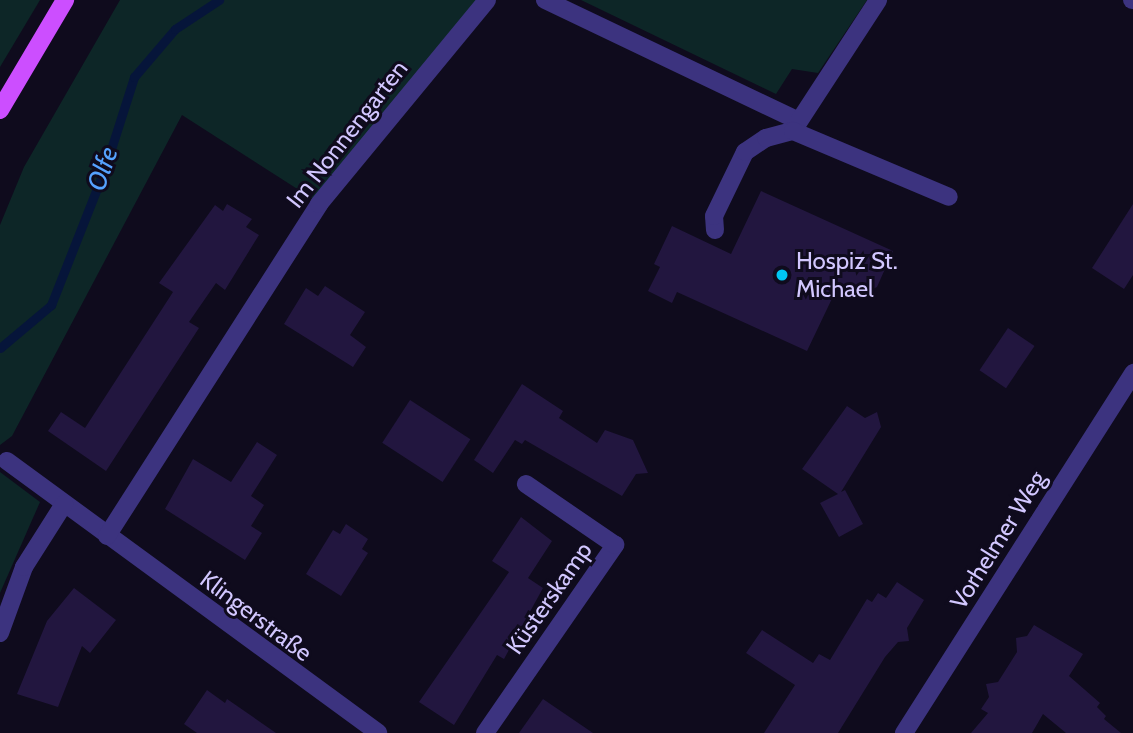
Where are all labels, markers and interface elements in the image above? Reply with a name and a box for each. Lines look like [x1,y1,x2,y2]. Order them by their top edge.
street label: Im Nonnengarten [280,54,414,214]
water label: Olfe [81,143,125,195]
place label: Hospiz St. Michael [796,247,898,303]
marker: Hospiz St. Michael [774,267,790,283]
street label: Vorhelmer Weg [944,466,1052,614]
street label: Küsterskamp [500,537,598,659]
street label: Klingerstraße [194,565,318,667]

